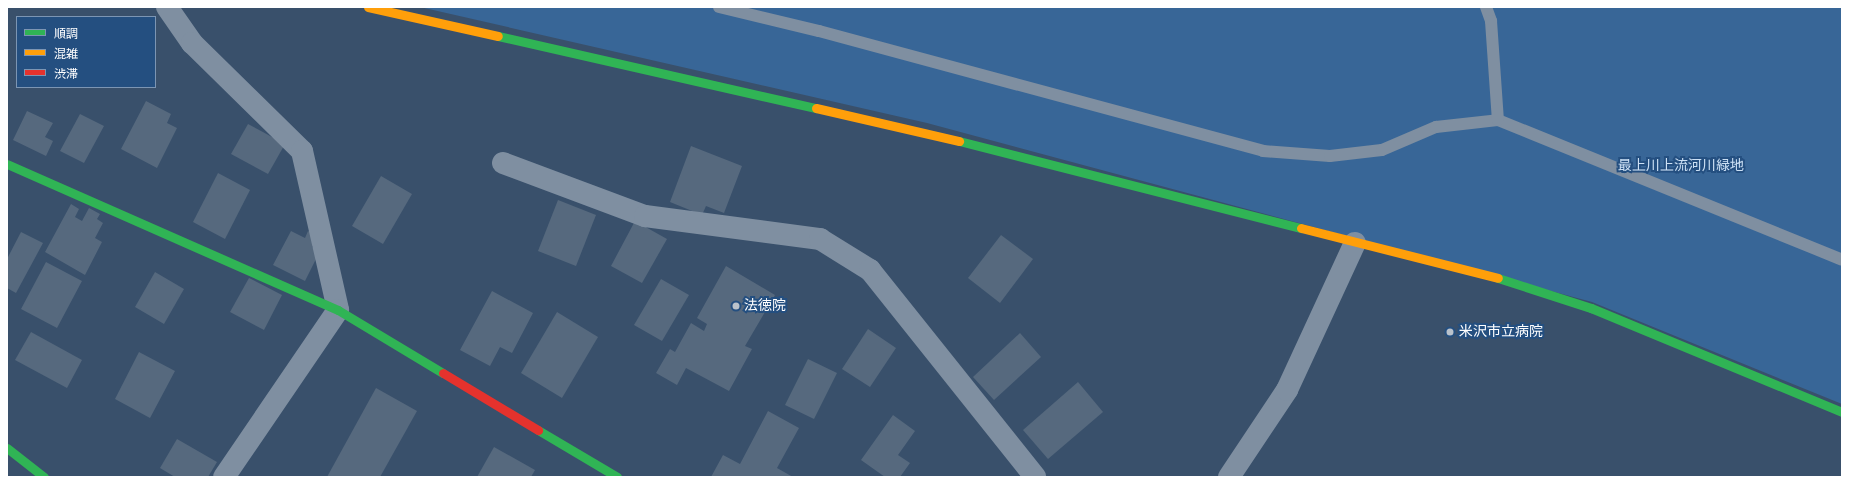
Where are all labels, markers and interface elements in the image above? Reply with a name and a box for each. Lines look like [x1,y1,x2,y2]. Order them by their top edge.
legend [16,16,156,88]
text: 順調 [54,28,78,40]
text: 混雑 [54,48,78,60]
text: 渋滞 [54,68,78,80]
park label: 最上川上流河川緑地 [1618,158,1744,174]
place label: 法徳院 [744,298,786,314]
marker: 法徳院 [731,301,741,311]
place label: 米沢市立病院 [1459,324,1543,340]
marker: 米沢市立病院 [1444,326,1456,338]

